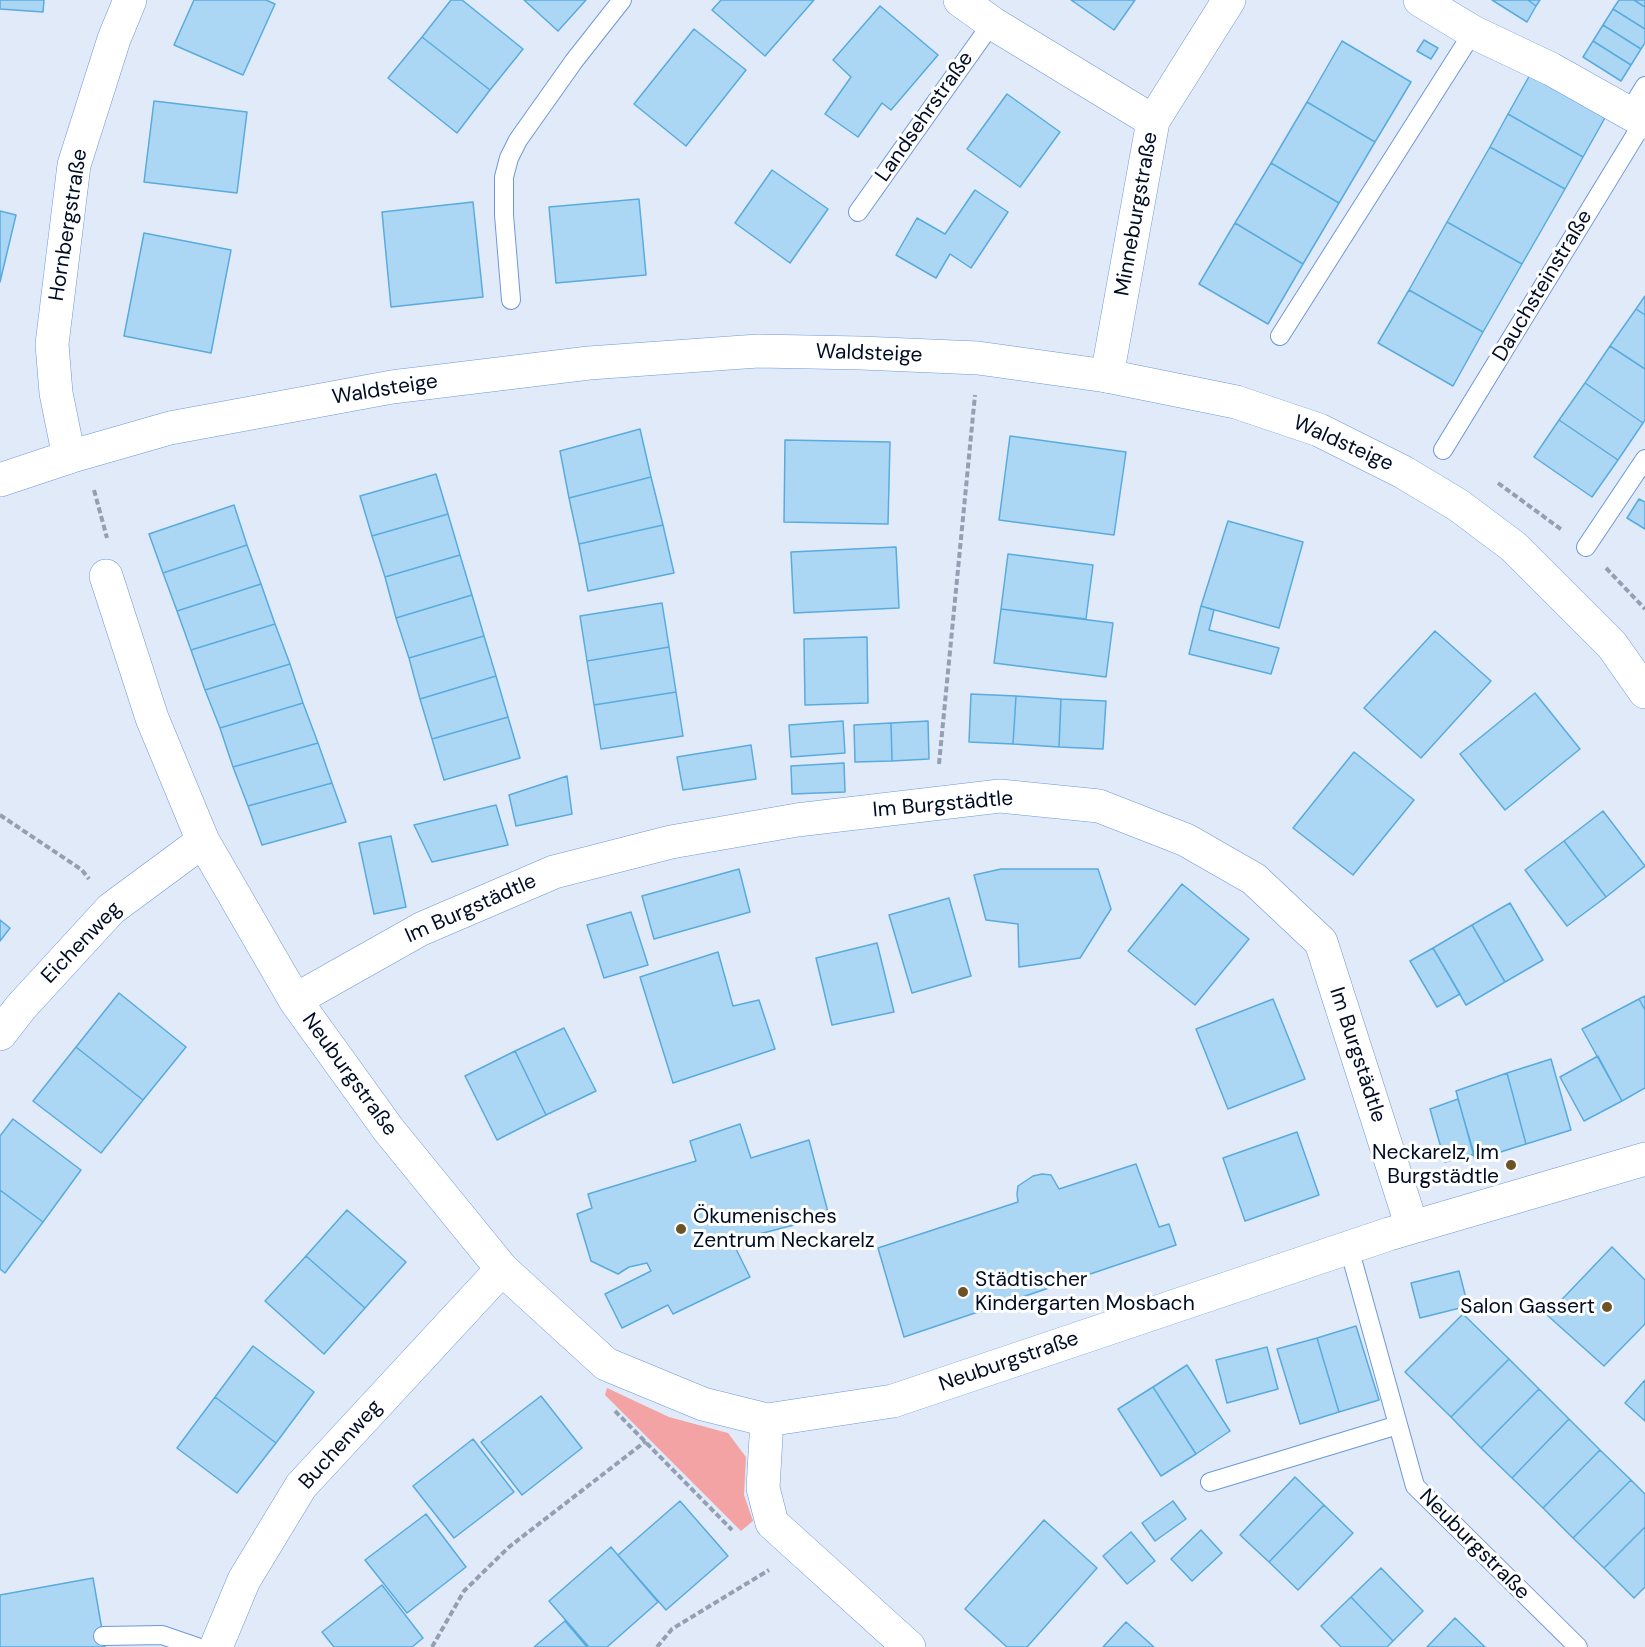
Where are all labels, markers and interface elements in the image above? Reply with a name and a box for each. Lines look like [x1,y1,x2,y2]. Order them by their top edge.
street label: Landsehrstraße [871,47,979,187]
street label: Minneburgstraße [1110,130,1164,298]
street label: Hornbergstraße [45,147,93,303]
street label: Dauchsteinstraße [1488,206,1598,366]
street label: Waldsteige [815,340,923,368]
street label: Waldsteige [330,369,440,411]
street label: Waldsteige [1289,411,1397,477]
street label: Im Burgstädtle [872,786,1014,824]
street label: Im Burgstädtle [402,869,540,949]
street label: Eichenweg [37,897,127,989]
street label: Im Burgstädtle [1323,984,1391,1126]
street label: Neuburgstraße [296,1009,402,1141]
place label: Neckarelz, Im Burgstädtle [1372,1140,1499,1190]
marker: Neckarelz, Im Burgstädtle [1504,1158,1518,1172]
place label: Ökumenisches Zentrum Neckarelz [693,1204,875,1254]
marker: Ökumenisches Zentrum Neckarelz [674,1222,688,1236]
place label: Städtischer Kindergarten Mosbach [975,1267,1195,1317]
marker: Städtischer Kindergarten Mosbach [956,1285,970,1299]
place label: Salon Gassert [1460,1294,1595,1320]
marker: Salon Gassert [1600,1300,1614,1314]
street label: Neuburgstraße [936,1326,1082,1398]
street label: Buchenweg [294,1395,388,1495]
street label: Neuburgstraße [1414,1485,1534,1605]

